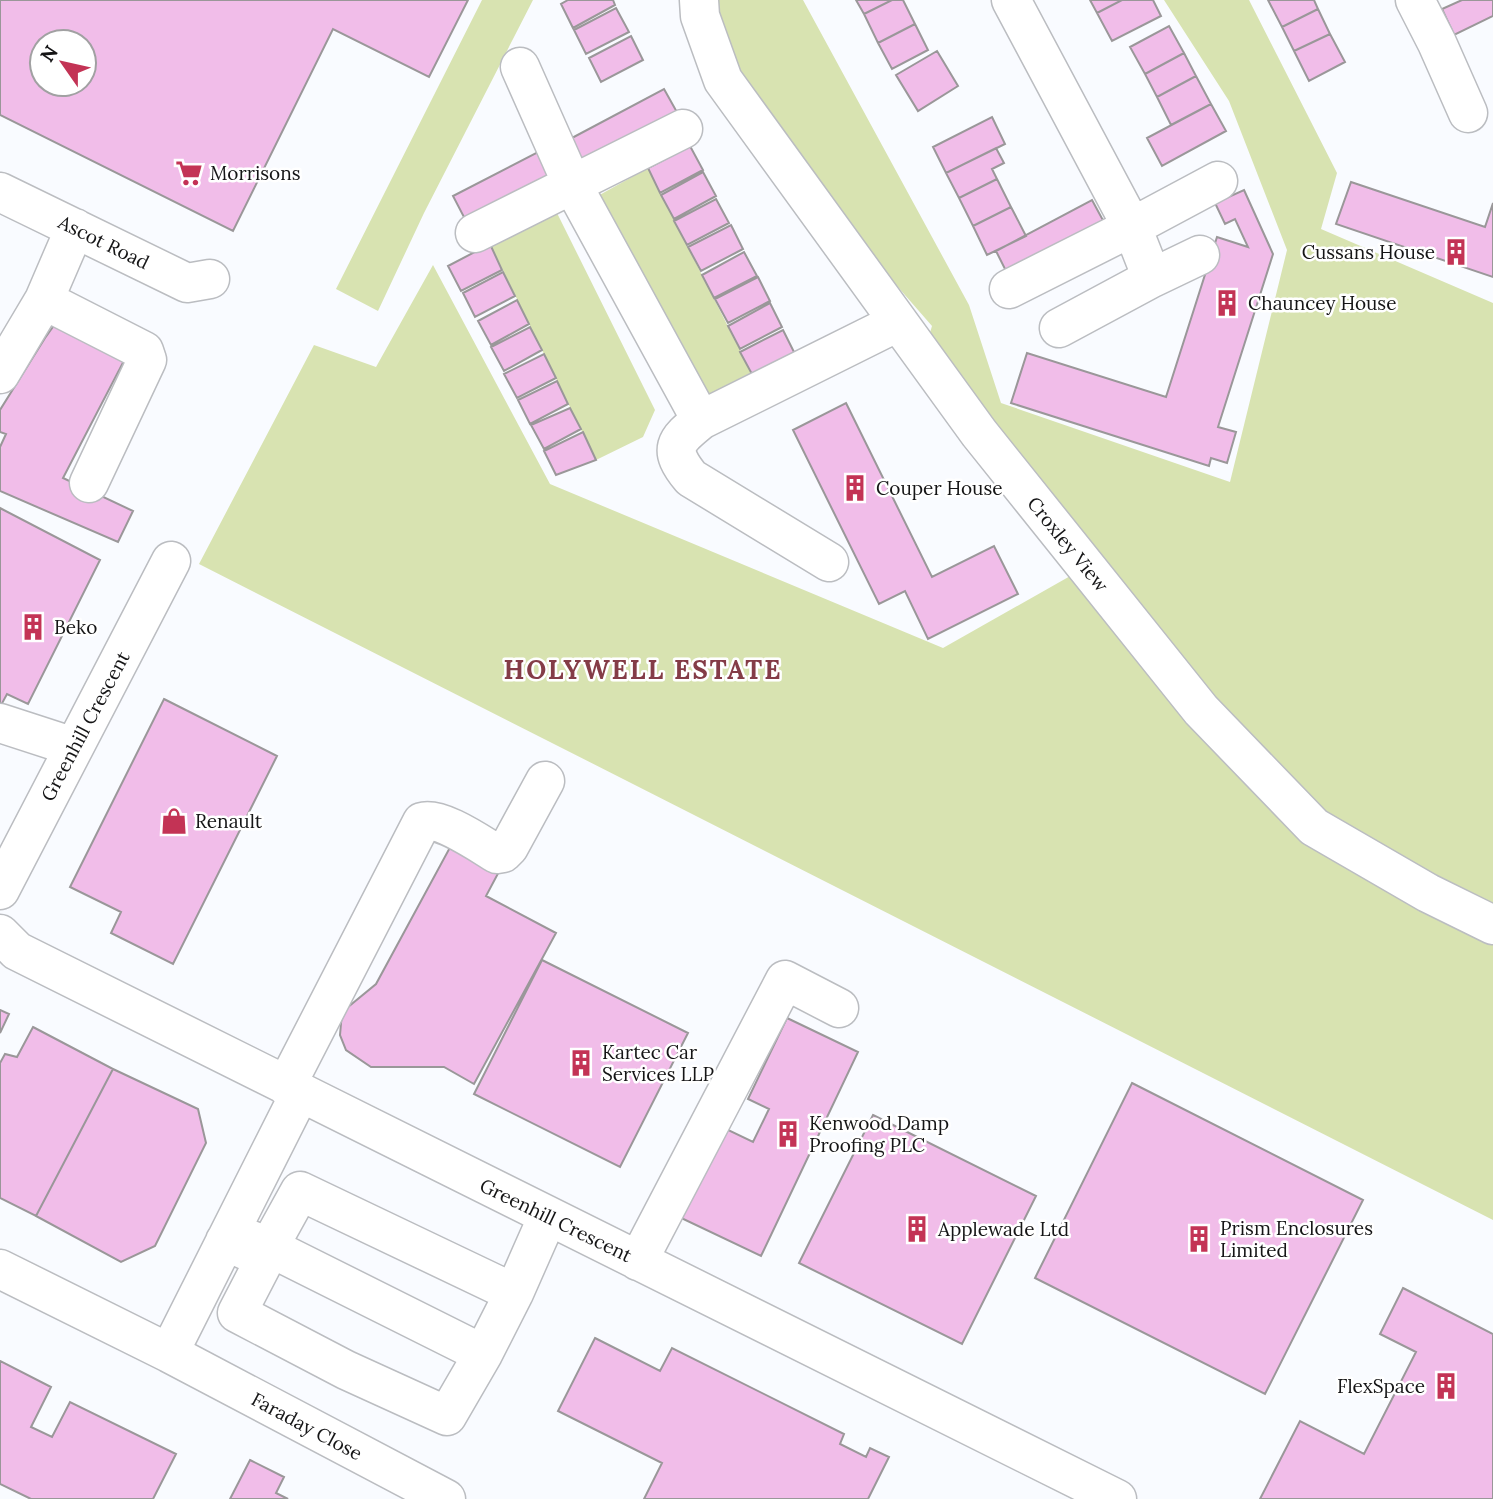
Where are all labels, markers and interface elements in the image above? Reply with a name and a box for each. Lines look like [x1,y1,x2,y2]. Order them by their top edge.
north arrow [28,28,98,98]
text: N [35,40,63,66]
supermarket icon: Morrisons [174,158,204,188]
place label: Morrisons [210,161,301,185]
street label: Ascot Road [54,209,153,274]
building icon: Cussans House [1441,237,1471,267]
place label: Cussans House [1302,240,1435,264]
building icon: Chauncey House [1212,288,1242,318]
place label: Chauncey House [1248,291,1396,315]
building icon: Couper House [840,473,870,503]
place label: Couper House [876,476,1003,500]
street label: Croxley View [1022,491,1114,597]
building icon: Beko [18,612,48,642]
place label: Beko [54,615,97,639]
street label: Greenhill Crescent [35,646,135,805]
district label: HOLYWELL ESTATE [503,653,783,686]
shop icon: Renault [159,806,189,836]
place label: Renault [195,809,263,833]
place label: Kartec Car Services LLP [602,1040,714,1086]
building icon: Kartec Car Services LLP [566,1048,596,1078]
place label: Kenwood Damp Proofing PLC [809,1111,949,1157]
building icon: Kenwood Damp Proofing PLC [773,1119,803,1149]
street label: Greenhill Crescent [476,1173,637,1267]
building icon: Applewade Ltd [902,1214,932,1244]
place label: Prism Enclosures Limited [1220,1216,1373,1262]
place label: Applewade Ltd [937,1217,1069,1241]
building icon: Prism Enclosures Limited [1184,1224,1214,1254]
building icon: FlexSpace [1431,1371,1461,1401]
place label: FlexSpace [1337,1374,1425,1398]
street label: Faraday Close [247,1387,367,1465]

